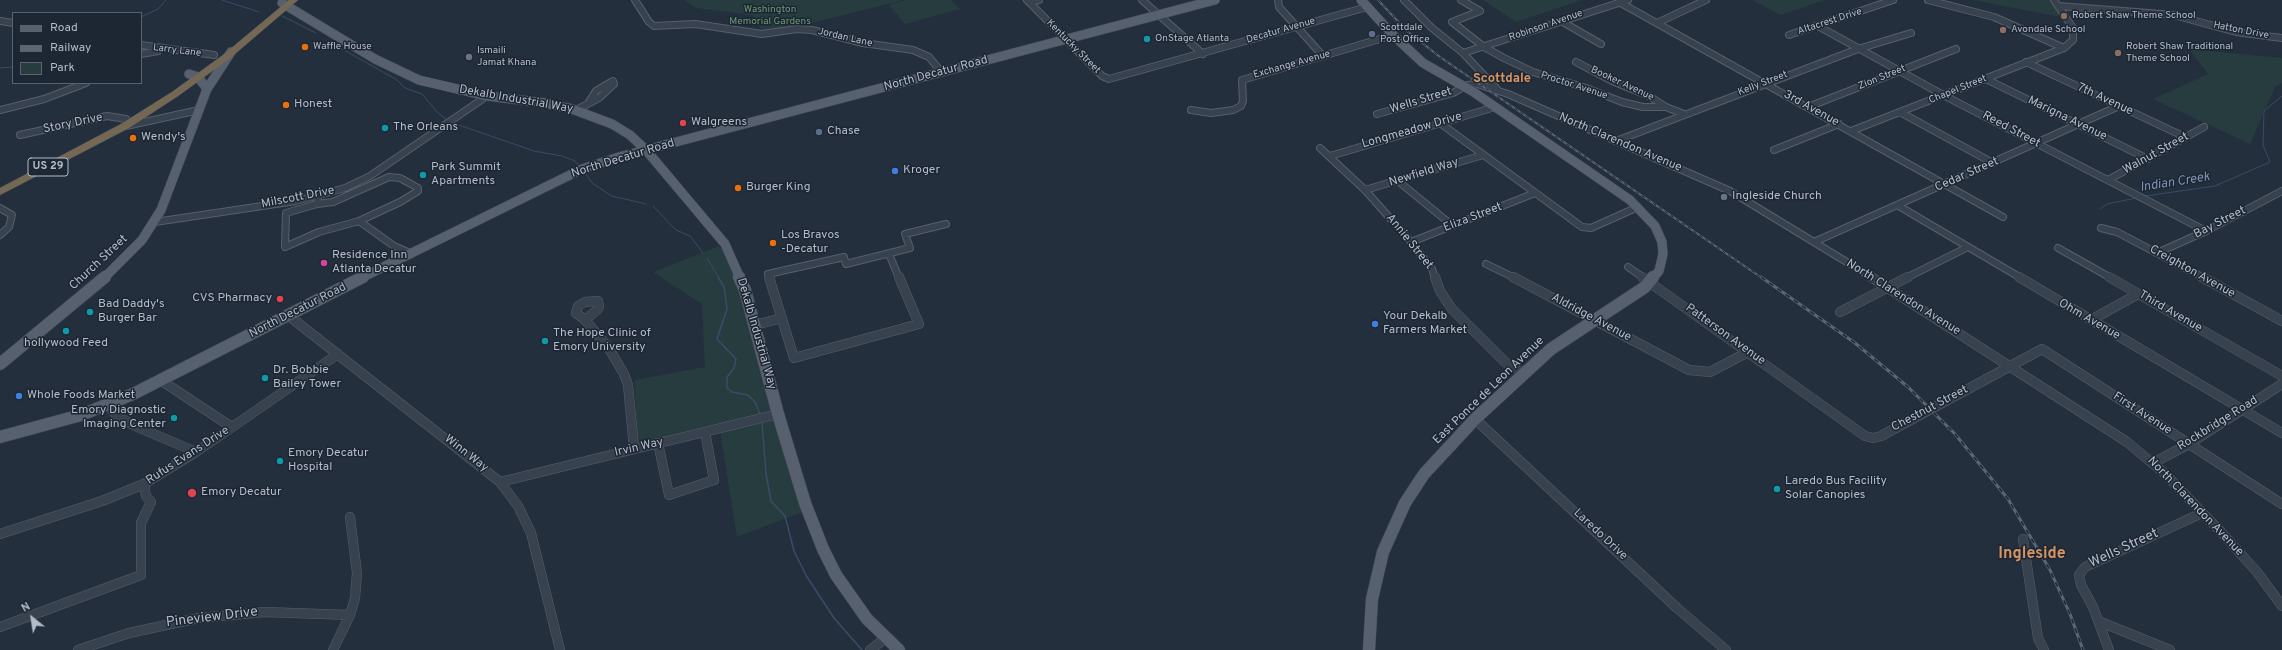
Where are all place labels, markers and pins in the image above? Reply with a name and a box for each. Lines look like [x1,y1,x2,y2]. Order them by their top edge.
place label: Robert Shaw Theme School [2072,10,2196,22]
marker: Robert Shaw Theme School [2059,11,2069,21]
place label: Scottdale Post Office [1380,22,1430,46]
place label: Avondale School [2011,24,2085,36]
marker: Avondale School [1998,25,2008,35]
marker: Scottdale Post Office [1367,29,1377,39]
place label: OnStage Atlanta [1155,33,1229,45]
marker: OnStage Atlanta [1142,34,1152,44]
place label: Waffle House [313,41,372,53]
place label: Robert Shaw Traditional Theme School [2126,41,2233,64]
marker: Waffle House [300,42,310,52]
place label: Ismaili Jamat Khana [477,45,536,68]
marker: Robert Shaw Traditional Theme School [2113,48,2123,58]
marker: Ismaili Jamat Khana [464,52,474,62]
place label: Honest [294,98,332,112]
marker: Honest [281,100,291,110]
place label: Walgreens [691,116,747,130]
marker: Walgreens [678,118,688,128]
place label: The Orleans [393,121,458,135]
marker: The Orleans [380,123,390,133]
place label: Chase [827,125,860,139]
marker: Chase [814,127,824,137]
place label: Wendy's [141,131,186,145]
marker: Wendy's [128,133,138,143]
place label: Park Summit Apartments [431,161,501,189]
place label: Kroger [903,164,940,178]
marker: Kroger [890,166,900,176]
marker: Park Summit Apartments [418,170,428,180]
place label: Burger King [746,181,810,195]
marker: Burger King [733,183,743,193]
place label: Ingleside Church [1732,190,1822,204]
marker: Ingleside Church [1719,192,1729,202]
place label: Los Bravos -Decatur [781,229,840,257]
marker: Los Bravos -Decatur [768,238,778,248]
place label: Residence Inn Atlanta Decatur [332,249,417,277]
marker: Residence Inn Atlanta Decatur [319,258,329,268]
place label: CVS Pharmacy [192,292,272,306]
marker: CVS Pharmacy [275,294,285,304]
place label: Bad Daddy's Burger Bar [98,298,165,326]
marker: Bad Daddy's Burger Bar [85,307,95,317]
place label: Your Dekalb Farmers Market [1383,310,1467,338]
marker: Your Dekalb Farmers Market [1370,319,1380,329]
marker: hollywood Feed [61,326,71,336]
place label: The Hope Clinic of Emory University [553,327,651,355]
marker: The Hope Clinic of Emory University [540,336,550,346]
place label: hollywood Feed [24,337,108,351]
place label: Dr. Bobbie Bailey Tower [273,364,341,392]
marker: Dr. Bobbie Bailey Tower [260,373,270,383]
place label: Whole Foods Market [27,389,135,403]
marker: Whole Foods Market [14,391,24,401]
place label: Emory Diagnostic Imaging Center [71,404,166,432]
marker: Emory Diagnostic Imaging Center [169,413,179,423]
place label: Emory Decatur Hospital [288,447,369,475]
marker: Emory Decatur Hospital [275,456,285,466]
place label: Laredo Bus Facility Solar Canopies [1785,475,1887,503]
marker: Laredo Bus Facility Solar Canopies [1772,484,1782,494]
place label: Emory Decatur [201,486,282,500]
marker: Emory Decatur [186,487,198,499]

